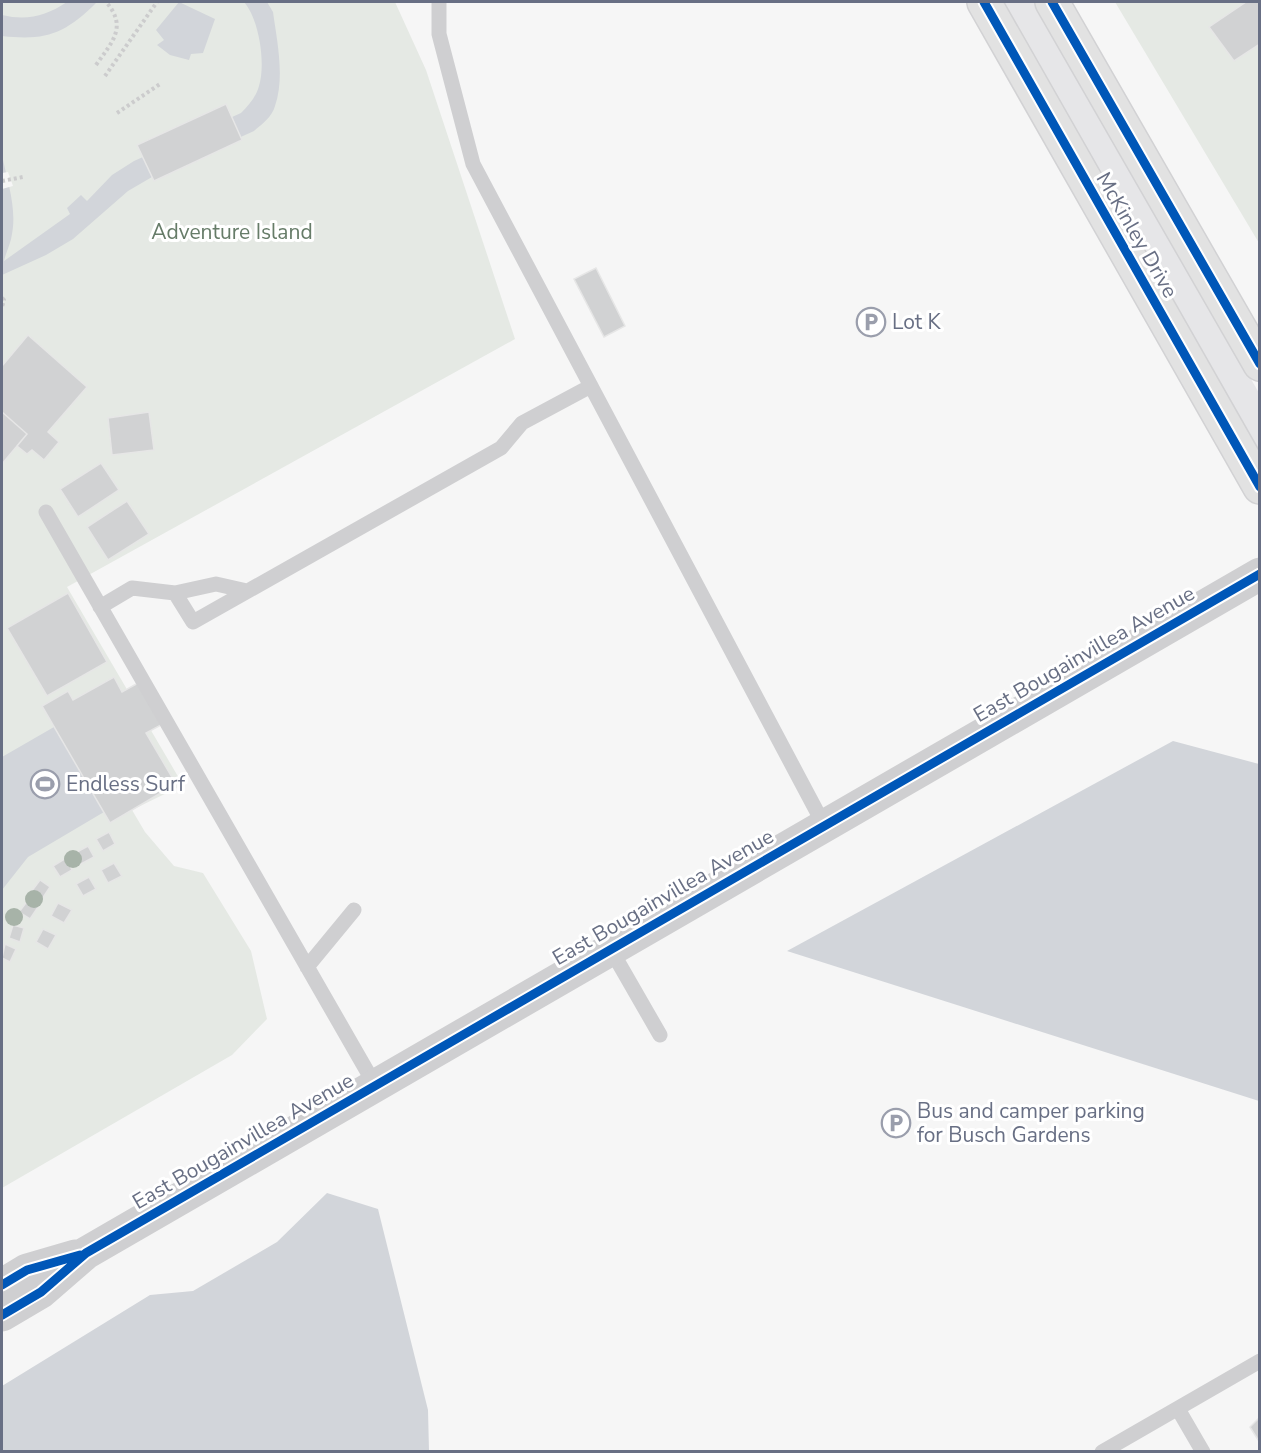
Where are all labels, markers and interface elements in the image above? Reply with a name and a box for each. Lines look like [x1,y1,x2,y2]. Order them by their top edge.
street label: McKinley Drive [1090,167,1184,303]
park label: Adventure Island [151,218,313,246]
parking icon: Lot K [855,306,887,338]
place label: Lot K [892,308,942,336]
street label: East Bougainvillea Avenue [968,579,1200,729]
sports icon: Endless Surf [29,768,61,800]
place label: Endless Surf [66,770,186,798]
street label: East Bougainvillea Avenue [547,822,779,972]
street label: East Bougainvillea Avenue [127,1066,359,1216]
place label: Bus and camper parking for Busch Gardens [917,1097,1145,1149]
parking icon: Bus and camper parking for Busch Gardens [880,1107,912,1139]

